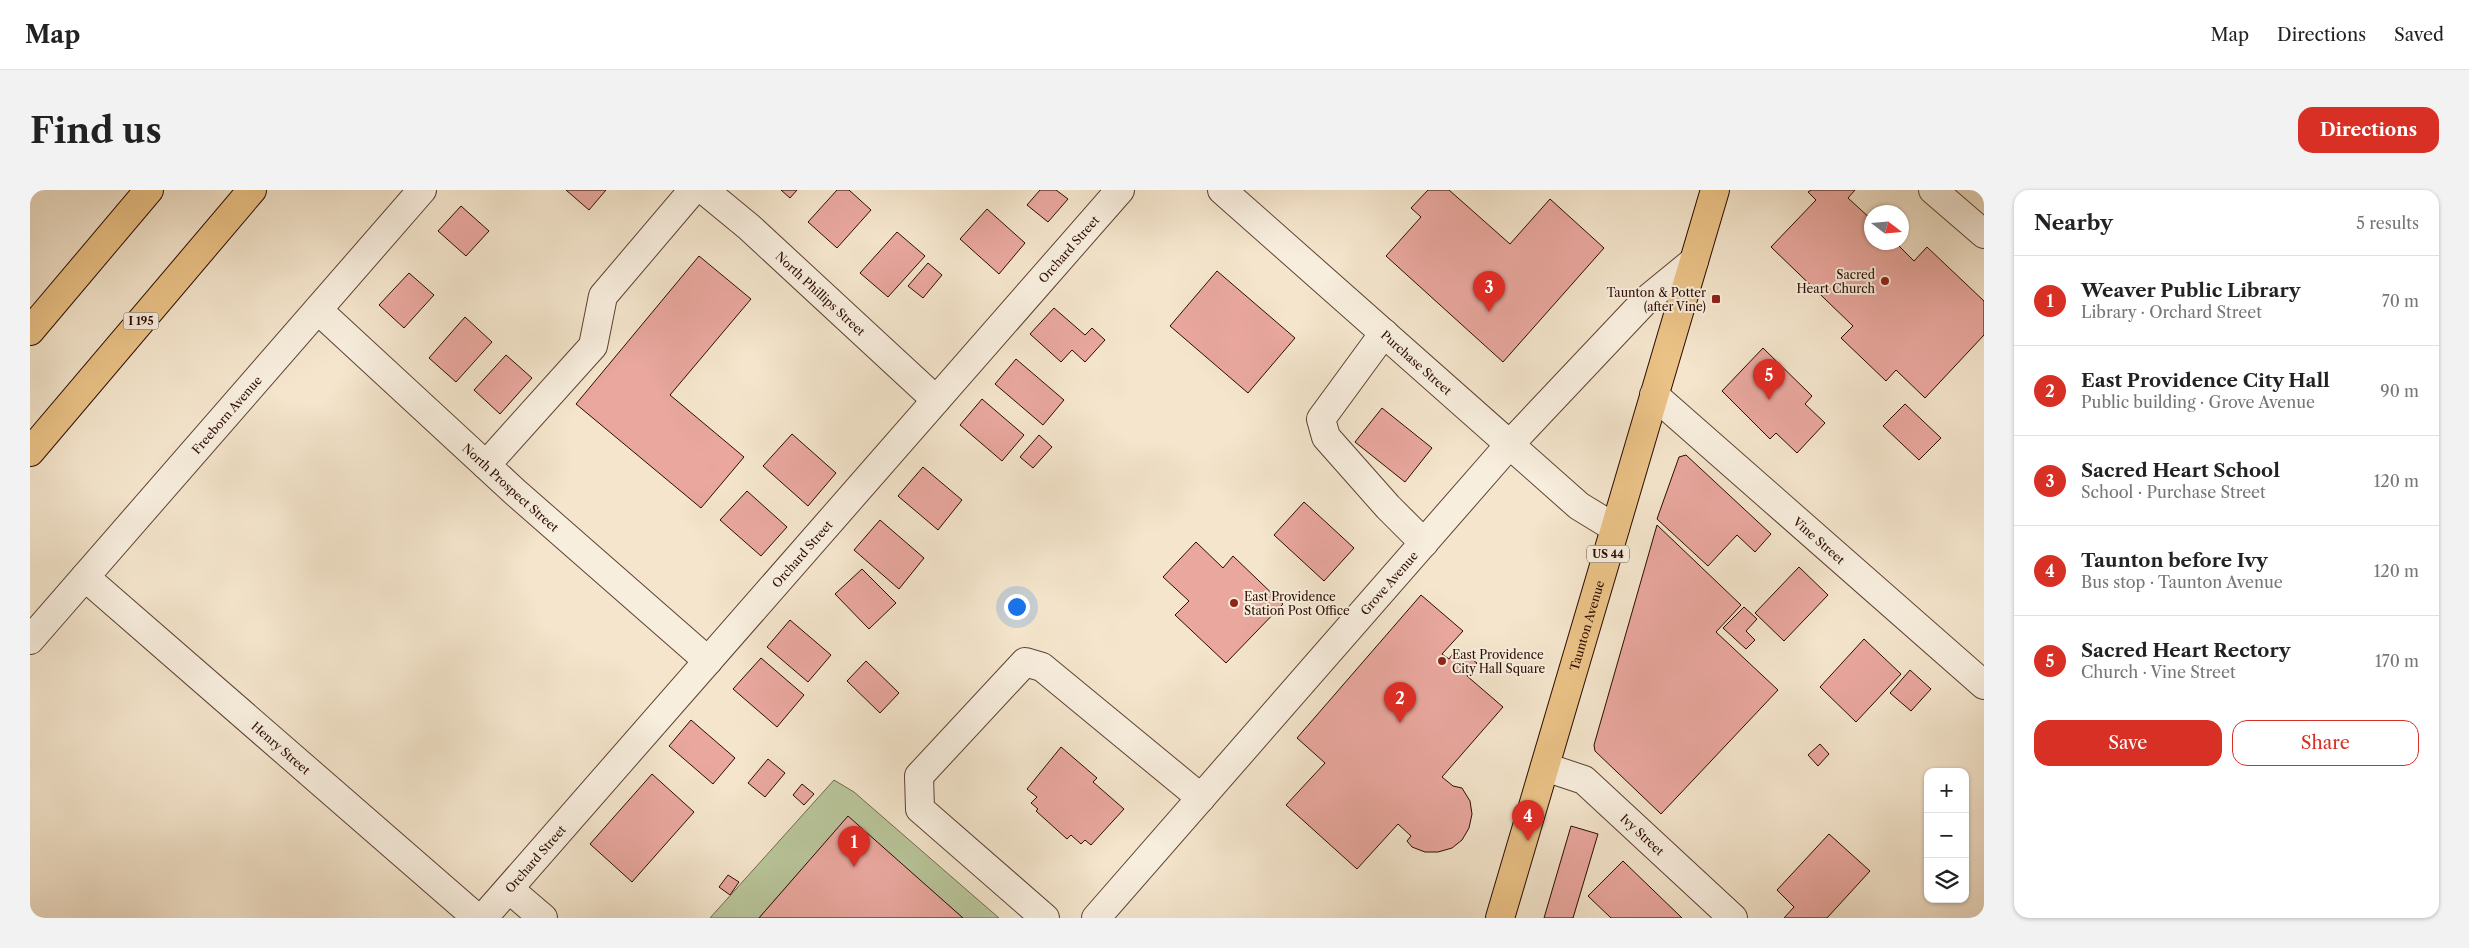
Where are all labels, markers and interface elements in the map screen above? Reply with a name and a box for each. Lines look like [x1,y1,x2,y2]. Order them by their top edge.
text: Map [25,20,80,49]
text: Map [2210,24,2249,46]
text: Directions [2277,24,2366,46]
text: Saved [2394,24,2444,46]
button: Directions [2298,107,2439,153]
text: Find us [30,109,162,152]
north arrow [1864,205,1909,250]
text: Nearby [2034,210,2113,235]
street label: Orchard Street [1035,212,1102,286]
text: 5 results [2356,213,2419,233]
street label: North Phillips Street [773,248,869,339]
place label: Sacred Heart Church [1797,267,1876,296]
pin: 3 [1473,271,1505,312]
marker: Sacred Heart Church [1879,275,1891,287]
text: Weaver Public Library [2081,279,2300,302]
place label: Taunton & Potter (after Vine) [1607,285,1706,314]
text: 1 [2046,291,2054,311]
text: 70 m [2382,291,2419,311]
marker: Taunton & Potter (after Vine) [1710,293,1722,305]
text: Library · Orchard Street [2081,302,2262,322]
road number: I 195 [124,312,158,330]
street label: Purchase Street [1378,327,1456,398]
pin: 5 [1753,359,1785,400]
text: East Providence City Hall [2081,369,2330,392]
street label: Freeborn Avenue [188,372,265,457]
text: 2 [2045,381,2055,401]
text: 90 m [2380,381,2419,401]
text: Public building · Grove Avenue [2081,392,2315,412]
street label: North Prospect Street [460,440,563,535]
text: Sacred Heart School [2081,459,2280,482]
text: 3 [2045,471,2055,491]
text: 120 m [2374,471,2419,491]
text: School · Purchase Street [2081,482,2266,502]
street label: Vine Street [1790,513,1849,567]
street label: Orchard Street [768,516,836,591]
road number: US 44 [1587,546,1629,562]
street label: Grove Avenue [1357,548,1421,618]
text: Taunton before Ivy [2081,549,2268,572]
text: 4 [2045,561,2055,581]
text: 120 m [2374,561,2419,581]
text: Bus stop · Taunton Avenue [2081,572,2283,592]
street label: Taunton Avenue [1566,578,1607,673]
place label: East Providence Station Post Office [1244,589,1350,618]
your location [1004,594,1030,620]
marker: East Providence Station Post Office [1228,597,1240,609]
text: Sacred Heart Rectory [2081,639,2290,662]
place label: East Providence City Hall Square [1452,647,1546,676]
text: 5 [2046,651,2054,671]
text: 170 m [2375,651,2419,671]
marker: East Providence City Hall Square [1436,655,1448,667]
text: Church · Vine Street [2081,662,2236,682]
pin: 2 [1384,682,1416,723]
street label: Henry Street [249,718,314,778]
button: Save [2034,720,2222,766]
button: Share [2232,720,2419,766]
map controls [1924,768,1969,903]
button: + [1924,768,1969,813]
pin: 4 [1512,800,1544,841]
street label: Ivy Street [1618,810,1668,859]
button: − [1924,813,1969,858]
street label: Orchard Street [502,821,569,895]
pin: 1 [838,826,870,867]
button: layers [1924,858,1969,903]

